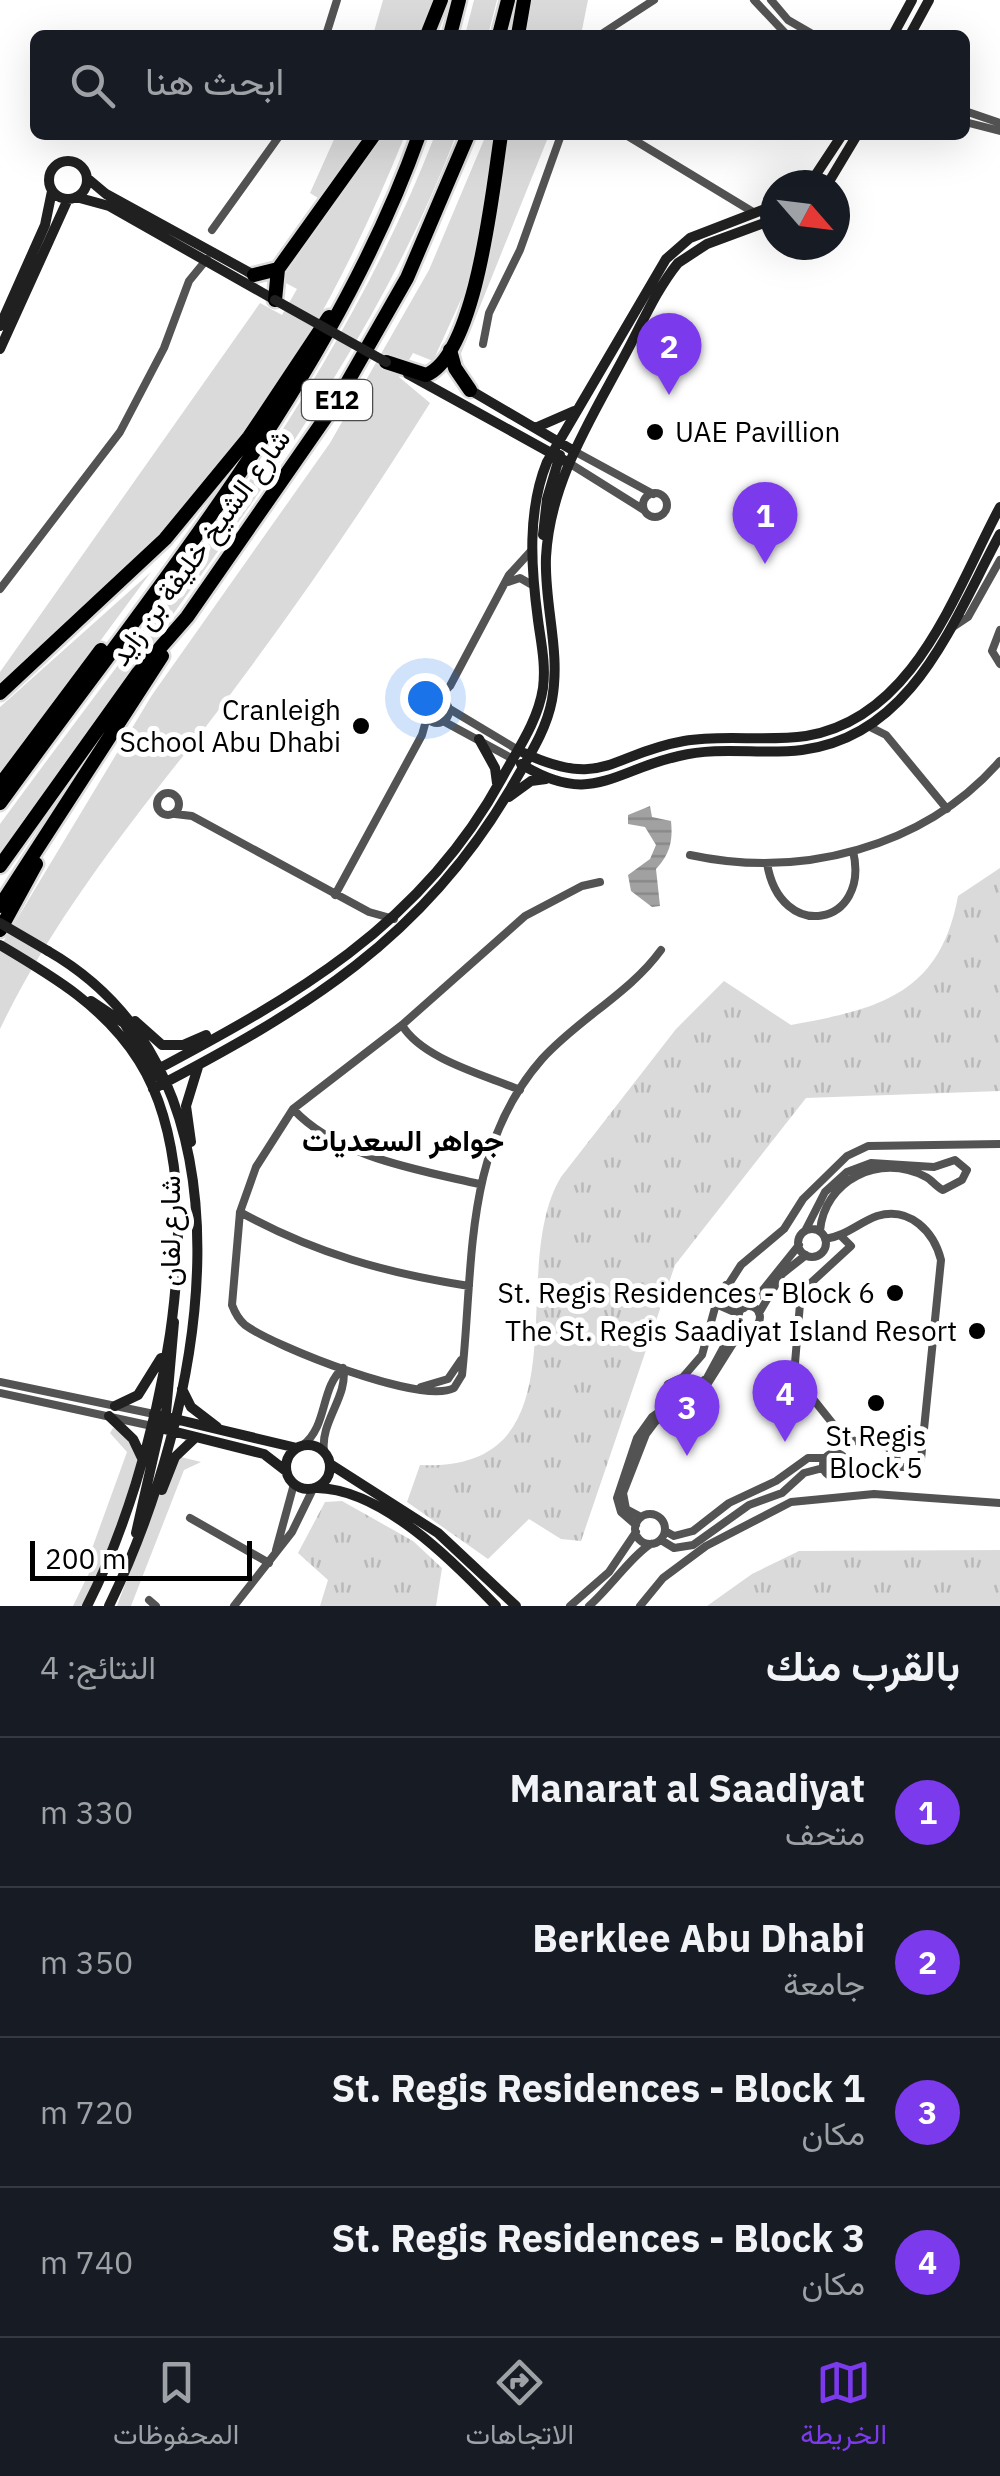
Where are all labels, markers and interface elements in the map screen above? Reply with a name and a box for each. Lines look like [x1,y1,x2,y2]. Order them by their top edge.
search box [30,30,970,140]
text: ابحث هنا [145,56,284,105]
icon: search [65,58,120,113]
north arrow [760,170,850,260]
pin: 2 [636,312,702,395]
road number: E12 [302,380,372,420]
place label: UAE Pavillion [675,413,840,450]
street label: شارع الشيخ خليفة بن زايد [101,421,300,674]
marker: UAE Pavillion [644,421,666,443]
pin: 1 [732,482,798,564]
your location [400,673,451,724]
place label: Cranleigh School Abu Dhabi [120,691,341,760]
marker: Cranleigh School Abu Dhabi [350,715,372,737]
district label: جواهر السعديات [302,1120,504,1159]
street label: شارع لفان [151,1175,189,1287]
place label: St. Regis Residences - Block 6 [498,1274,875,1311]
marker: St. Regis Residences - Block 6 [884,1282,906,1304]
place label: The St. Regis Saadiyat Island Resort [505,1312,957,1349]
marker: The St. Regis Saadiyat Island Resort [966,1320,988,1342]
pin: 4 [752,1360,818,1442]
pin: 3 [654,1374,720,1456]
marker: St Regis Block 5 [865,1392,887,1414]
place label: St Regis Block 5 [826,1417,927,1486]
scale bar [30,1536,252,1580]
text: 200 m [45,1540,126,1577]
text: بالقرب منك [766,1638,960,1693]
text: النتائج: 4 [40,1646,156,1688]
text: Manarat al Saadiyat [510,1763,865,1812]
text: 330 m [40,1791,133,1833]
text: 1 [918,1791,937,1833]
text: متحف [785,1812,865,1854]
text: Berklee Abu Dhabi [532,1913,865,1962]
text: 350 m [40,1941,133,1983]
text: 2 [918,1941,937,1983]
text: جامعة [783,1962,865,2004]
text: St. Regis Residences - Block 1 [331,2063,865,2112]
text: 720 m [40,2091,133,2133]
text: 3 [918,2091,937,2133]
text: مكان [802,2112,865,2154]
text: St. Regis Residences - Block 3 [331,2213,865,2262]
text: 740 m [40,2241,133,2283]
text: 4 [918,2241,937,2283]
text: مكان [802,2262,865,2304]
tab: المحفوظات [113,2355,239,2459]
tab: الاتجاهات [465,2355,574,2459]
tab: الخريطة [800,2355,887,2459]

